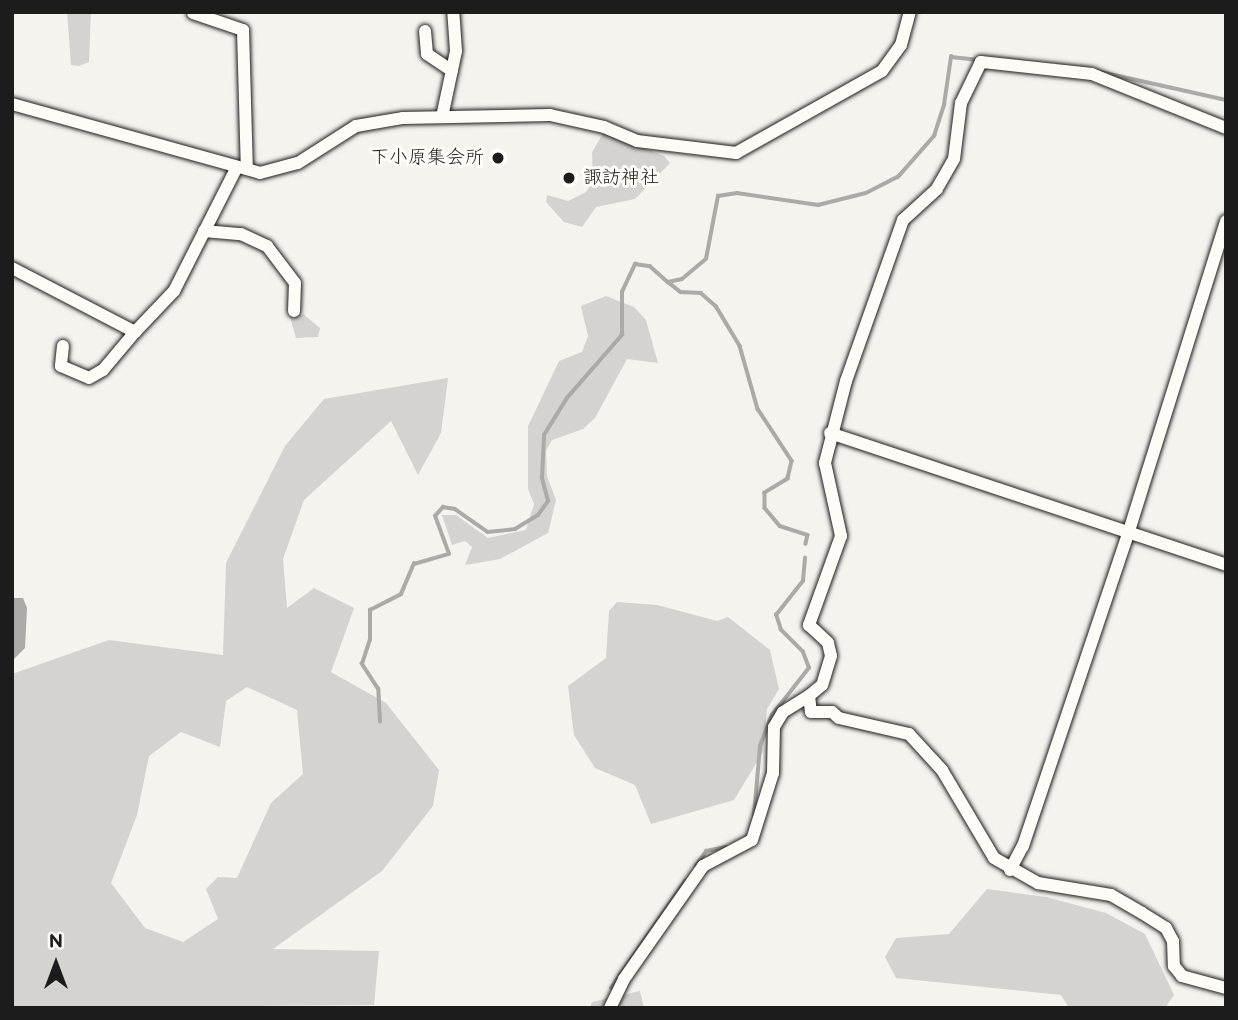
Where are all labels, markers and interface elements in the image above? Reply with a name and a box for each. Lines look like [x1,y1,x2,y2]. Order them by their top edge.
place label: 下小原集会所 [370,147,484,169]
marker: 下小原集会所 [490,150,506,166]
place label: 諏訪神社 [583,167,659,189]
marker: 諏訪神社 [561,170,577,186]
north arrow [21,929,91,999]
text: N [49,931,63,954]

